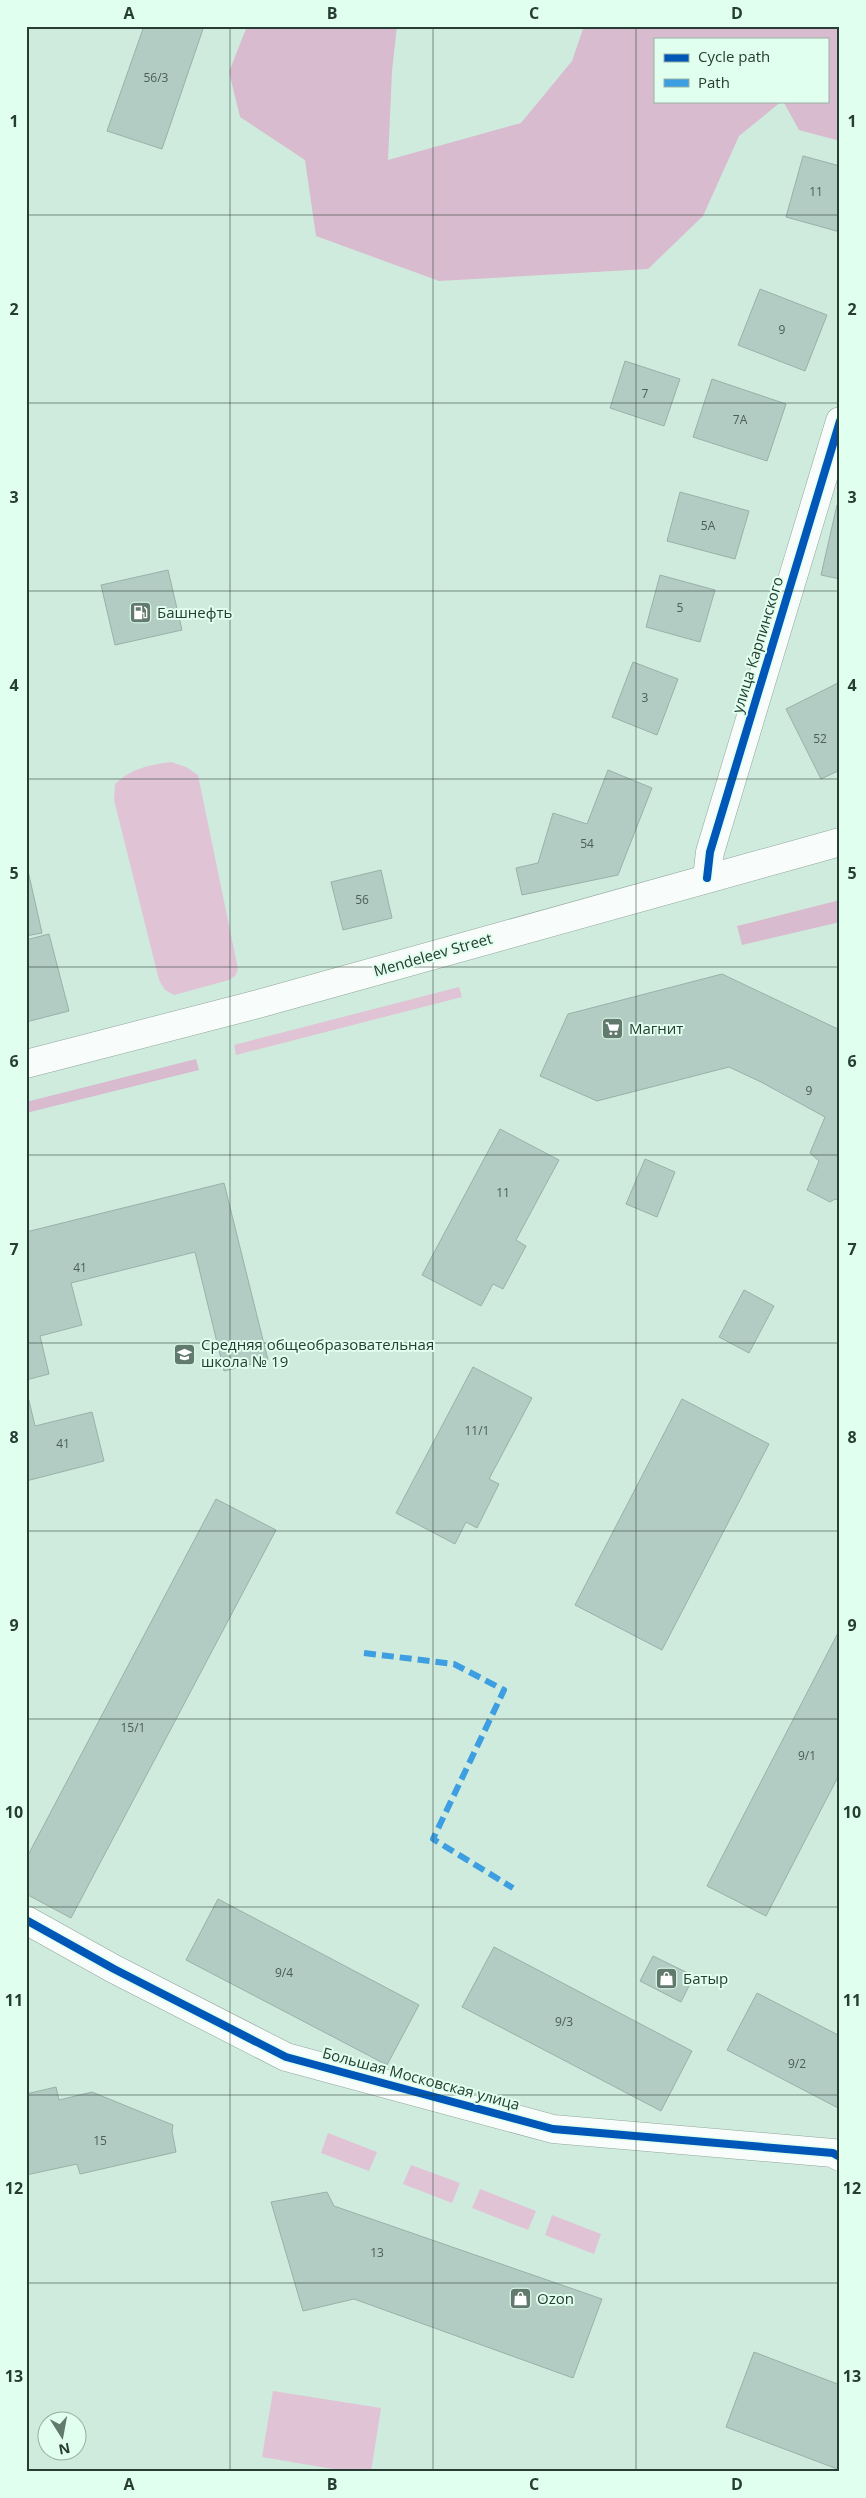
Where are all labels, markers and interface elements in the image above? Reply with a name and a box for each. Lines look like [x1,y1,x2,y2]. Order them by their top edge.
text: A [123,2,135,24]
text: B [327,2,337,24]
text: C [529,2,539,24]
text: D [731,2,743,24]
legend [654,38,828,102]
text: Cycle path [698,46,770,66]
house number: 56/3 [144,69,169,86]
text: Path [698,72,730,92]
text: 1 [9,110,19,132]
text: 1 [847,110,857,132]
house number: 11 [809,183,823,200]
text: 2 [9,298,19,320]
text: 2 [847,298,857,320]
house number: 9 [779,321,786,338]
house number: 7 [642,385,649,402]
house number: 7А [733,411,748,428]
text: 3 [9,486,19,508]
text: 3 [847,486,857,508]
house number: 5А [701,517,716,534]
street label: улица Карпинского [727,574,787,715]
house number: 5 [677,599,684,616]
fuel station icon: Башнефть [129,601,153,625]
place label: Башнефть [157,602,233,622]
text: 4 [9,674,19,696]
text: 4 [847,674,857,696]
house number: 3 [642,689,649,706]
house number: 52 [813,730,827,747]
house number: 54 [580,835,594,852]
text: 5 [9,862,19,884]
text: 5 [847,862,857,884]
house number: 56 [355,891,369,908]
street label: Mendeleev Street [371,928,494,981]
supermarket icon: Магнит [601,1017,625,1041]
place label: Магнит [629,1018,683,1038]
text: 6 [9,1050,19,1072]
text: 6 [847,1050,857,1072]
house number: 9 [806,1082,813,1099]
house number: 11 [496,1184,510,1201]
text: 7 [9,1238,19,1260]
text: 7 [847,1238,857,1260]
house number: 41 [73,1259,87,1276]
place label: Средняя общеобразовательная школа № 19 [201,1334,434,1371]
school or university icon: Средняя общеобразовательная школа № 19 [173,1342,197,1366]
house number: 11/1 [465,1422,489,1439]
text: 8 [9,1426,19,1448]
text: 8 [847,1426,857,1448]
house number: 41 [56,1435,70,1452]
text: 9 [9,1614,19,1636]
text: 9 [847,1614,857,1636]
house number: 15/1 [121,1719,145,1736]
house number: 9/1 [798,1747,816,1764]
text: 10 [5,1801,23,1823]
text: 10 [843,1801,861,1823]
house number: 9/4 [275,1964,293,1981]
shop icon: Батыр [655,1967,679,1991]
place label: Батыр [683,1968,728,1988]
text: 11 [5,1989,23,2011]
text: 11 [843,1989,861,2011]
house number: 9/3 [555,2013,573,2030]
street label: Большая Московская улица [320,2042,522,2114]
house number: 9/2 [788,2055,806,2072]
house number: 15 [93,2132,107,2149]
text: 12 [5,2177,23,2199]
text: 12 [843,2177,861,2199]
house number: 13 [370,2244,384,2261]
shop icon: Ozon [509,2287,533,2311]
place label: Ozon [537,2288,574,2308]
text: 13 [5,2365,23,2387]
text: 13 [843,2365,861,2387]
north arrow [38,2410,88,2460]
text: N [57,2439,72,2460]
text: A [123,2473,135,2495]
text: B [327,2473,337,2495]
text: C [529,2473,539,2495]
text: D [731,2473,743,2495]

